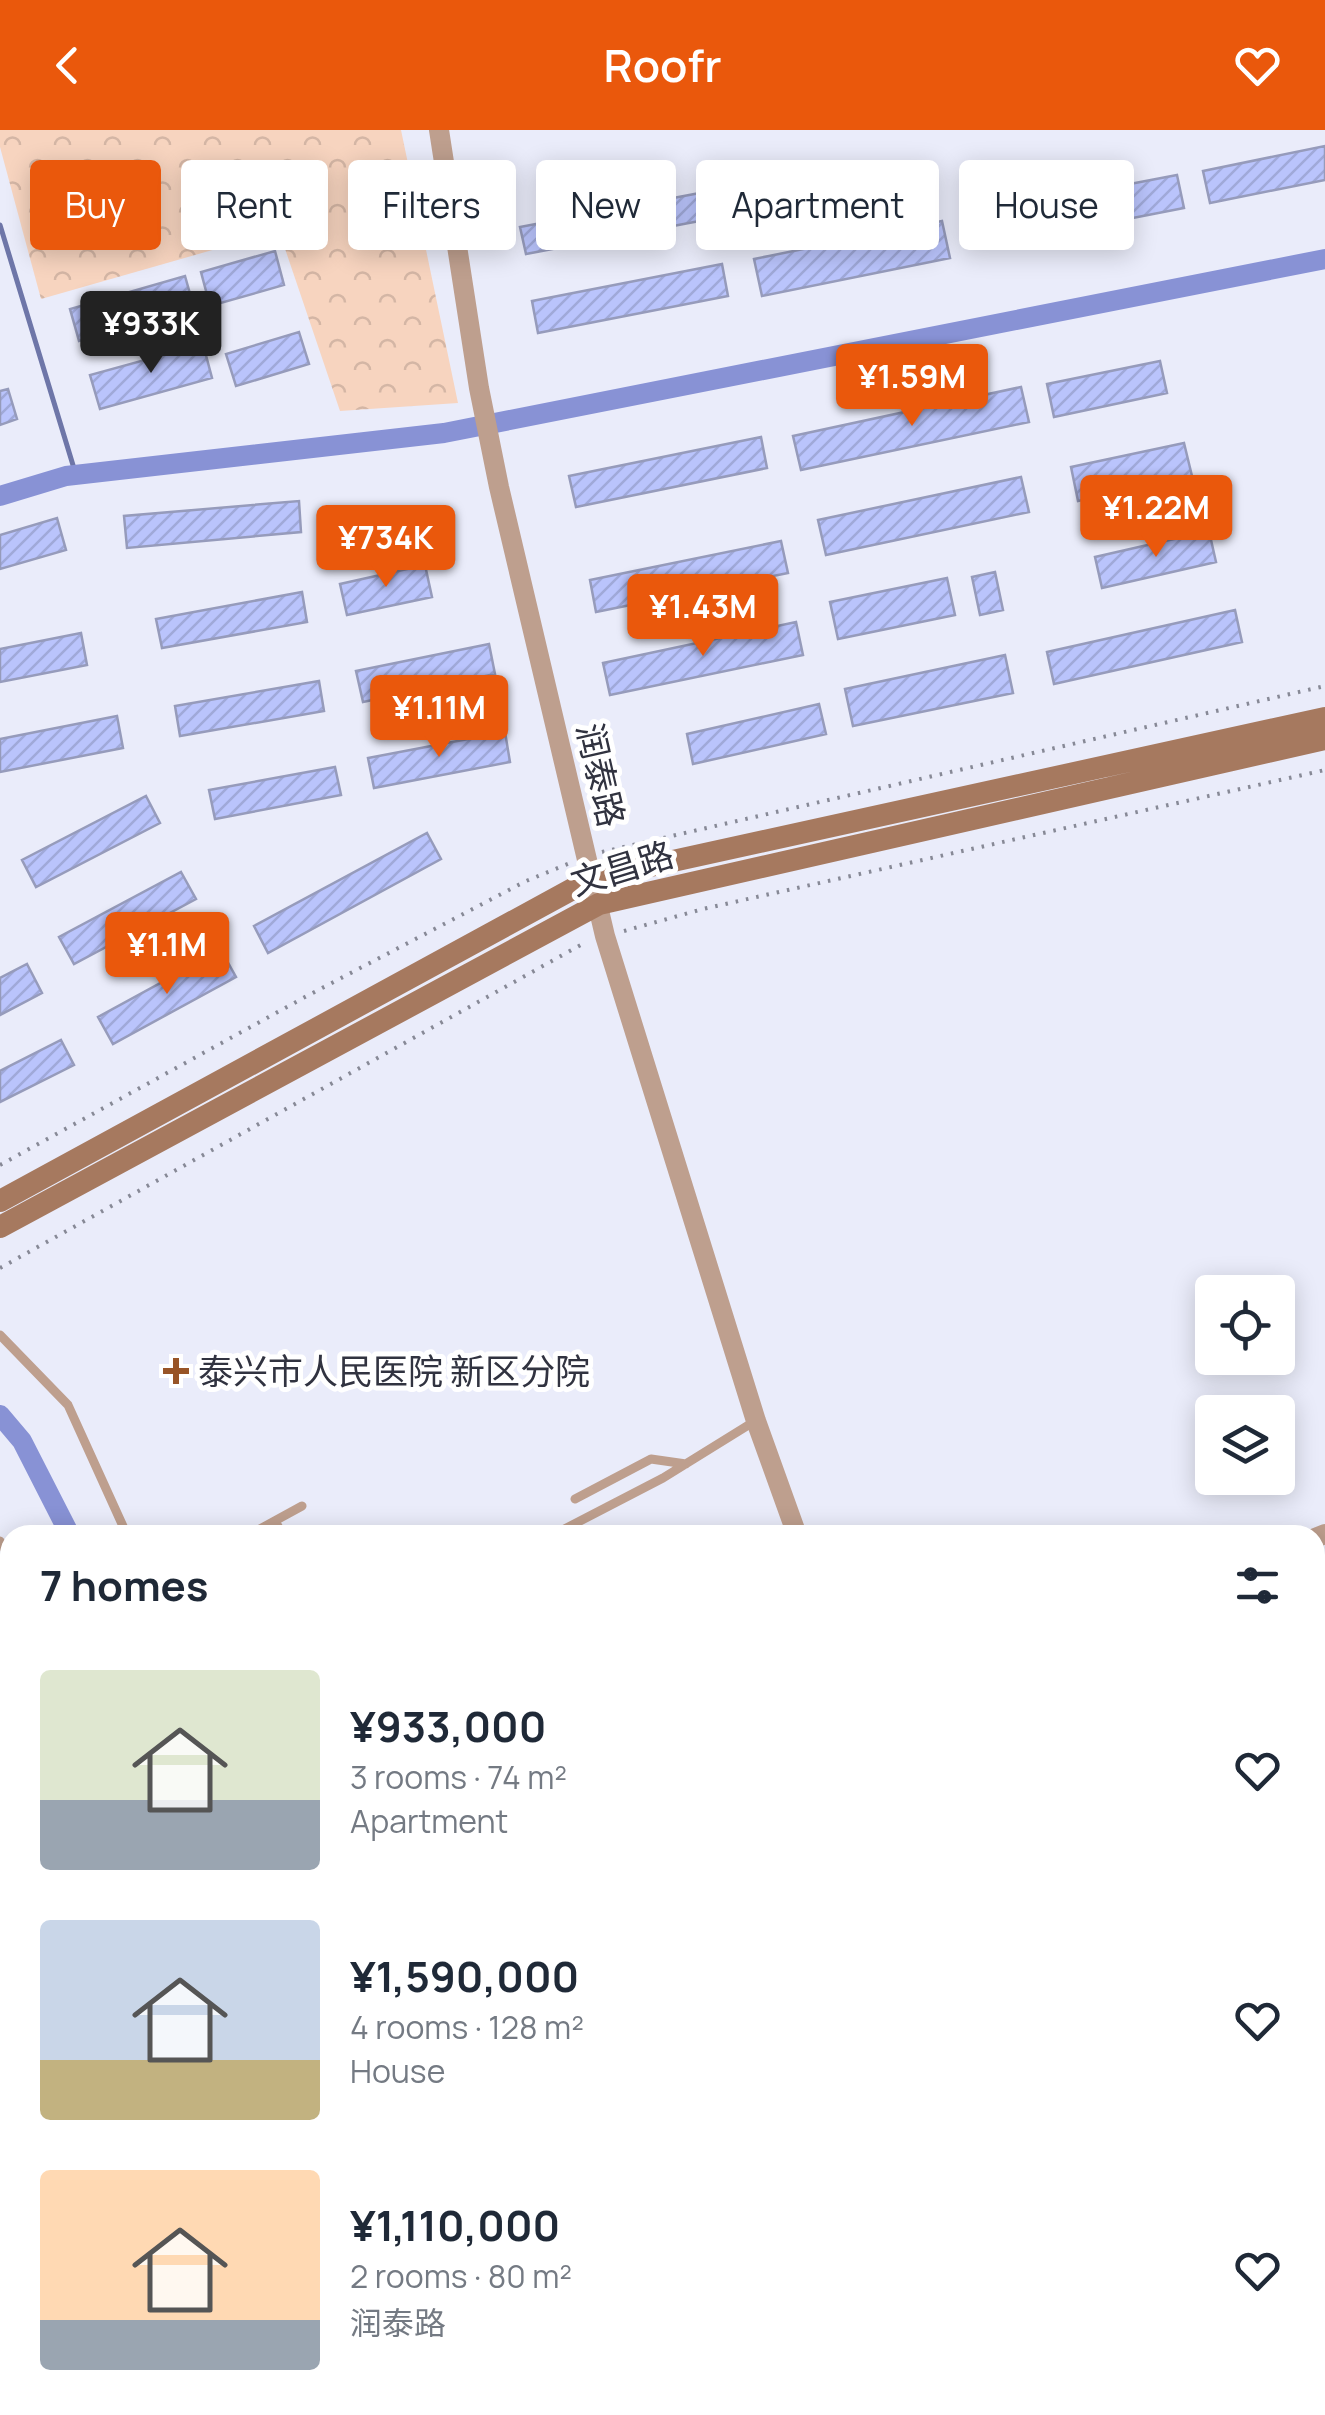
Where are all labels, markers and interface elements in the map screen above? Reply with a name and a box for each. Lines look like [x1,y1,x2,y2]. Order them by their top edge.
text: Roofr [603,34,722,96]
icon: back [40,38,95,93]
icon: heart [1230,38,1285,93]
chip: Buy [30,160,161,250]
chip: Rent [181,160,328,250]
chip: Filters [348,160,516,250]
chip: New [536,160,676,250]
chip: Apartment [696,160,939,250]
chip: House [959,160,1134,250]
pin: ¥933K [81,291,221,376]
text: ¥933K [102,301,200,345]
pin: ¥1.59M [831,344,993,429]
text: ¥1.59M [858,354,966,398]
pin: ¥1.22M [1075,475,1237,560]
text: ¥1.22M [1102,485,1210,529]
pin: ¥734K [316,505,456,590]
text: ¥734K [338,515,434,559]
pin: ¥1.43M [622,574,784,659]
text: ¥1.43M [649,584,757,628]
pin: ¥1.11M [358,675,520,760]
text: ¥1.11M [392,685,486,729]
street label: 润泰路 [566,718,636,832]
street label: 文昌路 [565,830,679,906]
pin: ¥1.1M [97,912,237,997]
text: ¥1.1M [127,922,207,966]
map controls [1195,1275,1295,1495]
button: locate [1195,1275,1295,1375]
place label: 泰兴市人民医院 新区分院 [198,1347,590,1395]
marker: 泰兴市人民医院 新区分院 [163,1358,189,1384]
button: layers [1195,1395,1295,1495]
text: 7 homes [40,1556,208,1614]
icon: filters [1230,1558,1285,1613]
text: ¥933,000 [350,1697,546,1755]
icon: home [120,1710,240,1830]
icon: heart [1230,1743,1285,1798]
text: 3 rooms · 74 m² [350,1755,567,1799]
text: Apartment [350,1799,508,1843]
text: ¥1,590,000 [350,1947,579,2005]
icon: home [120,1960,240,2080]
icon: heart [1230,1993,1285,2048]
text: 4 rooms · 128 m² [350,2005,584,2049]
text: House [350,2049,445,2093]
text: ¥1,110,000 [350,2196,560,2254]
icon: home [120,2210,240,2330]
icon: heart [1230,2243,1285,2298]
text: 2 rooms · 80 m² [350,2254,572,2298]
text: 润泰路 [350,2301,446,2345]

